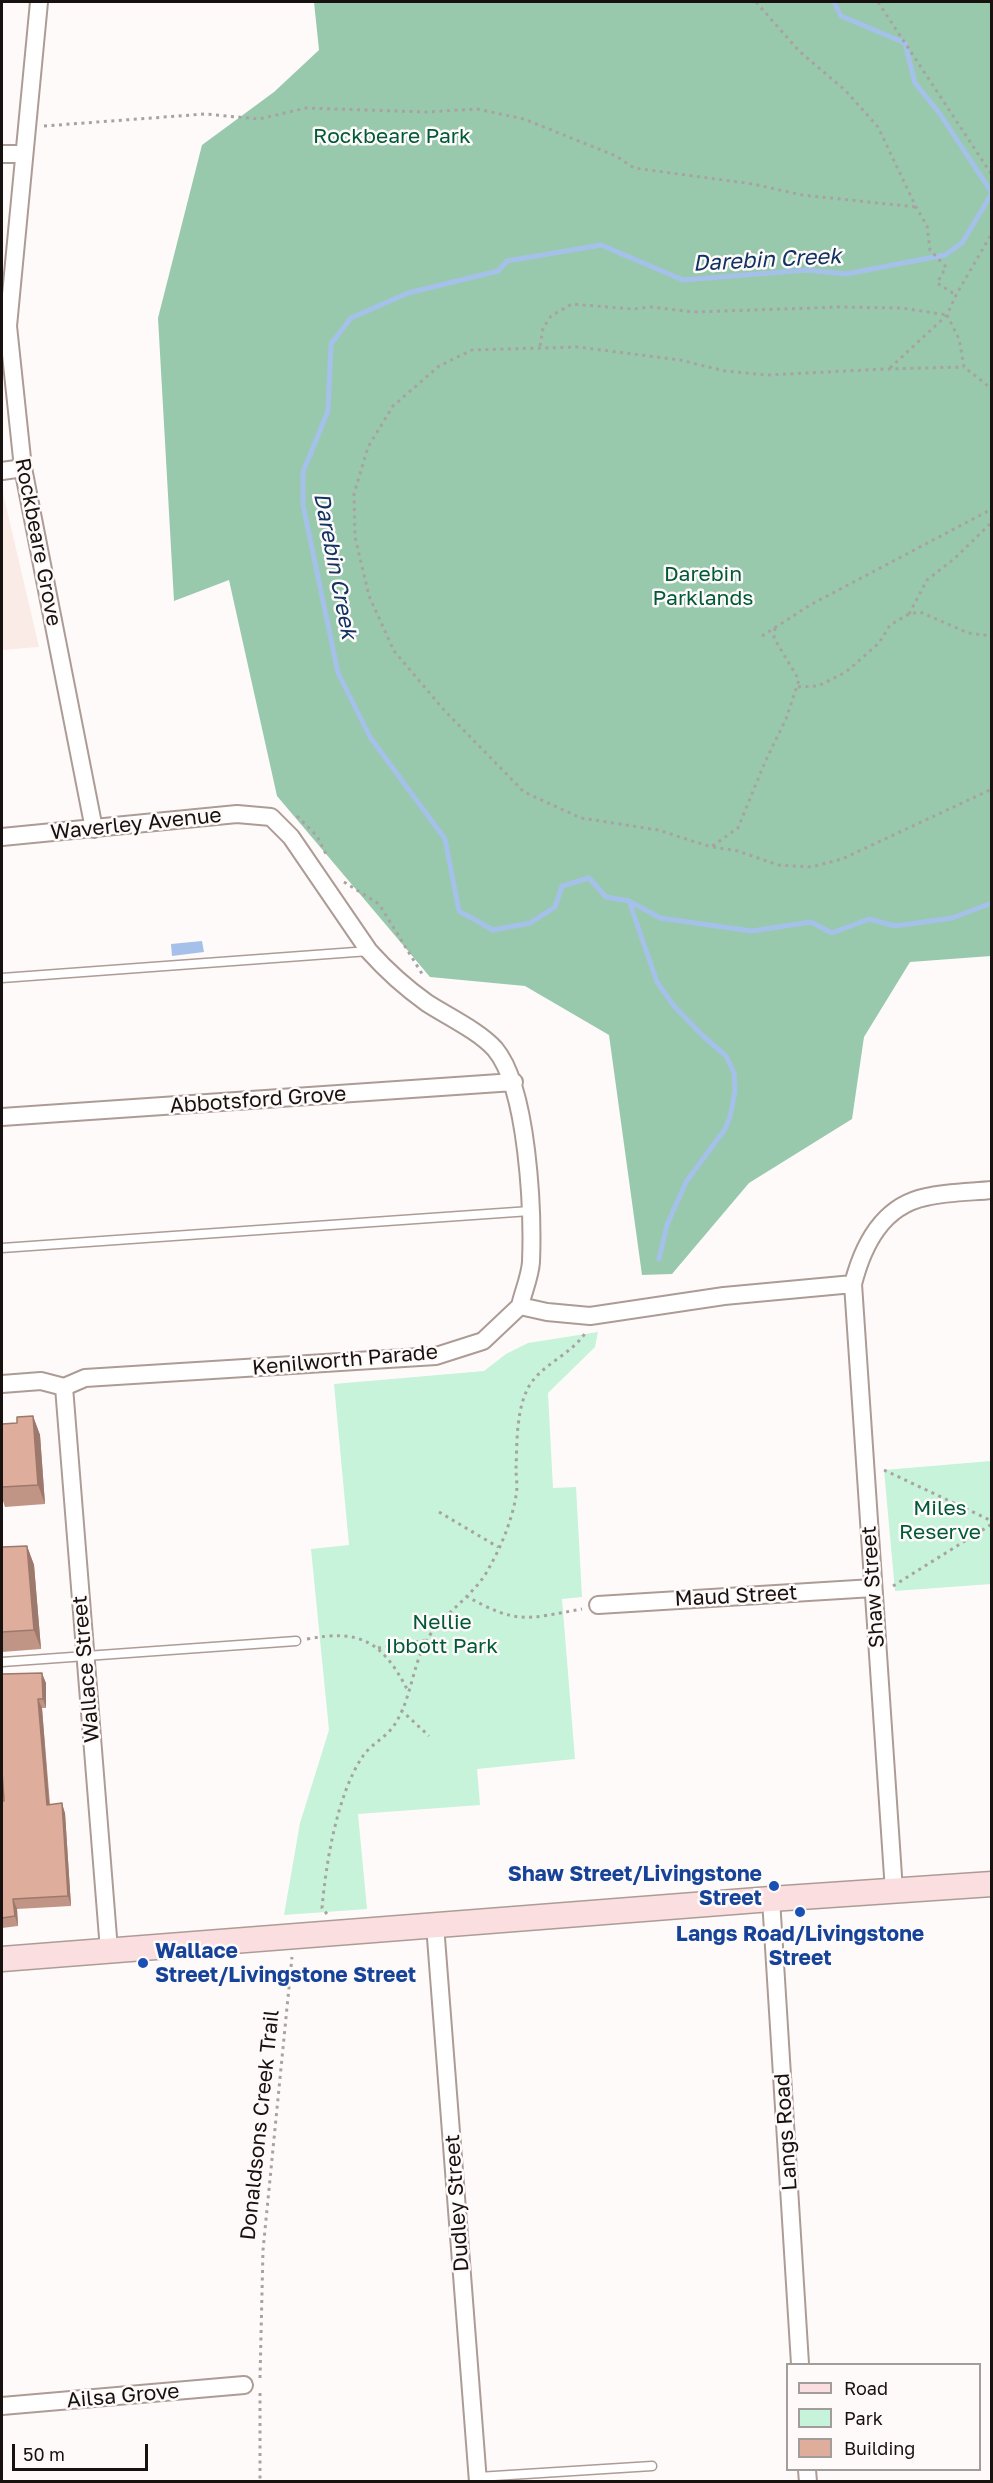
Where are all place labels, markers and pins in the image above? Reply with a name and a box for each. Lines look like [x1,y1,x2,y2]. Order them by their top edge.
place label: Shaw Street/Livingstone Street [508,1861,762,1911]
marker: Shaw Street/Livingstone Street [767,1879,781,1893]
marker: Langs Road/Livingstone Street [793,1905,807,1919]
place label: Langs Road/Livingstone Street [676,1921,924,1971]
place label: Wallace Street/Livingstone Street [155,1938,416,1988]
marker: Wallace Street/Livingstone Street [136,1956,150,1970]

